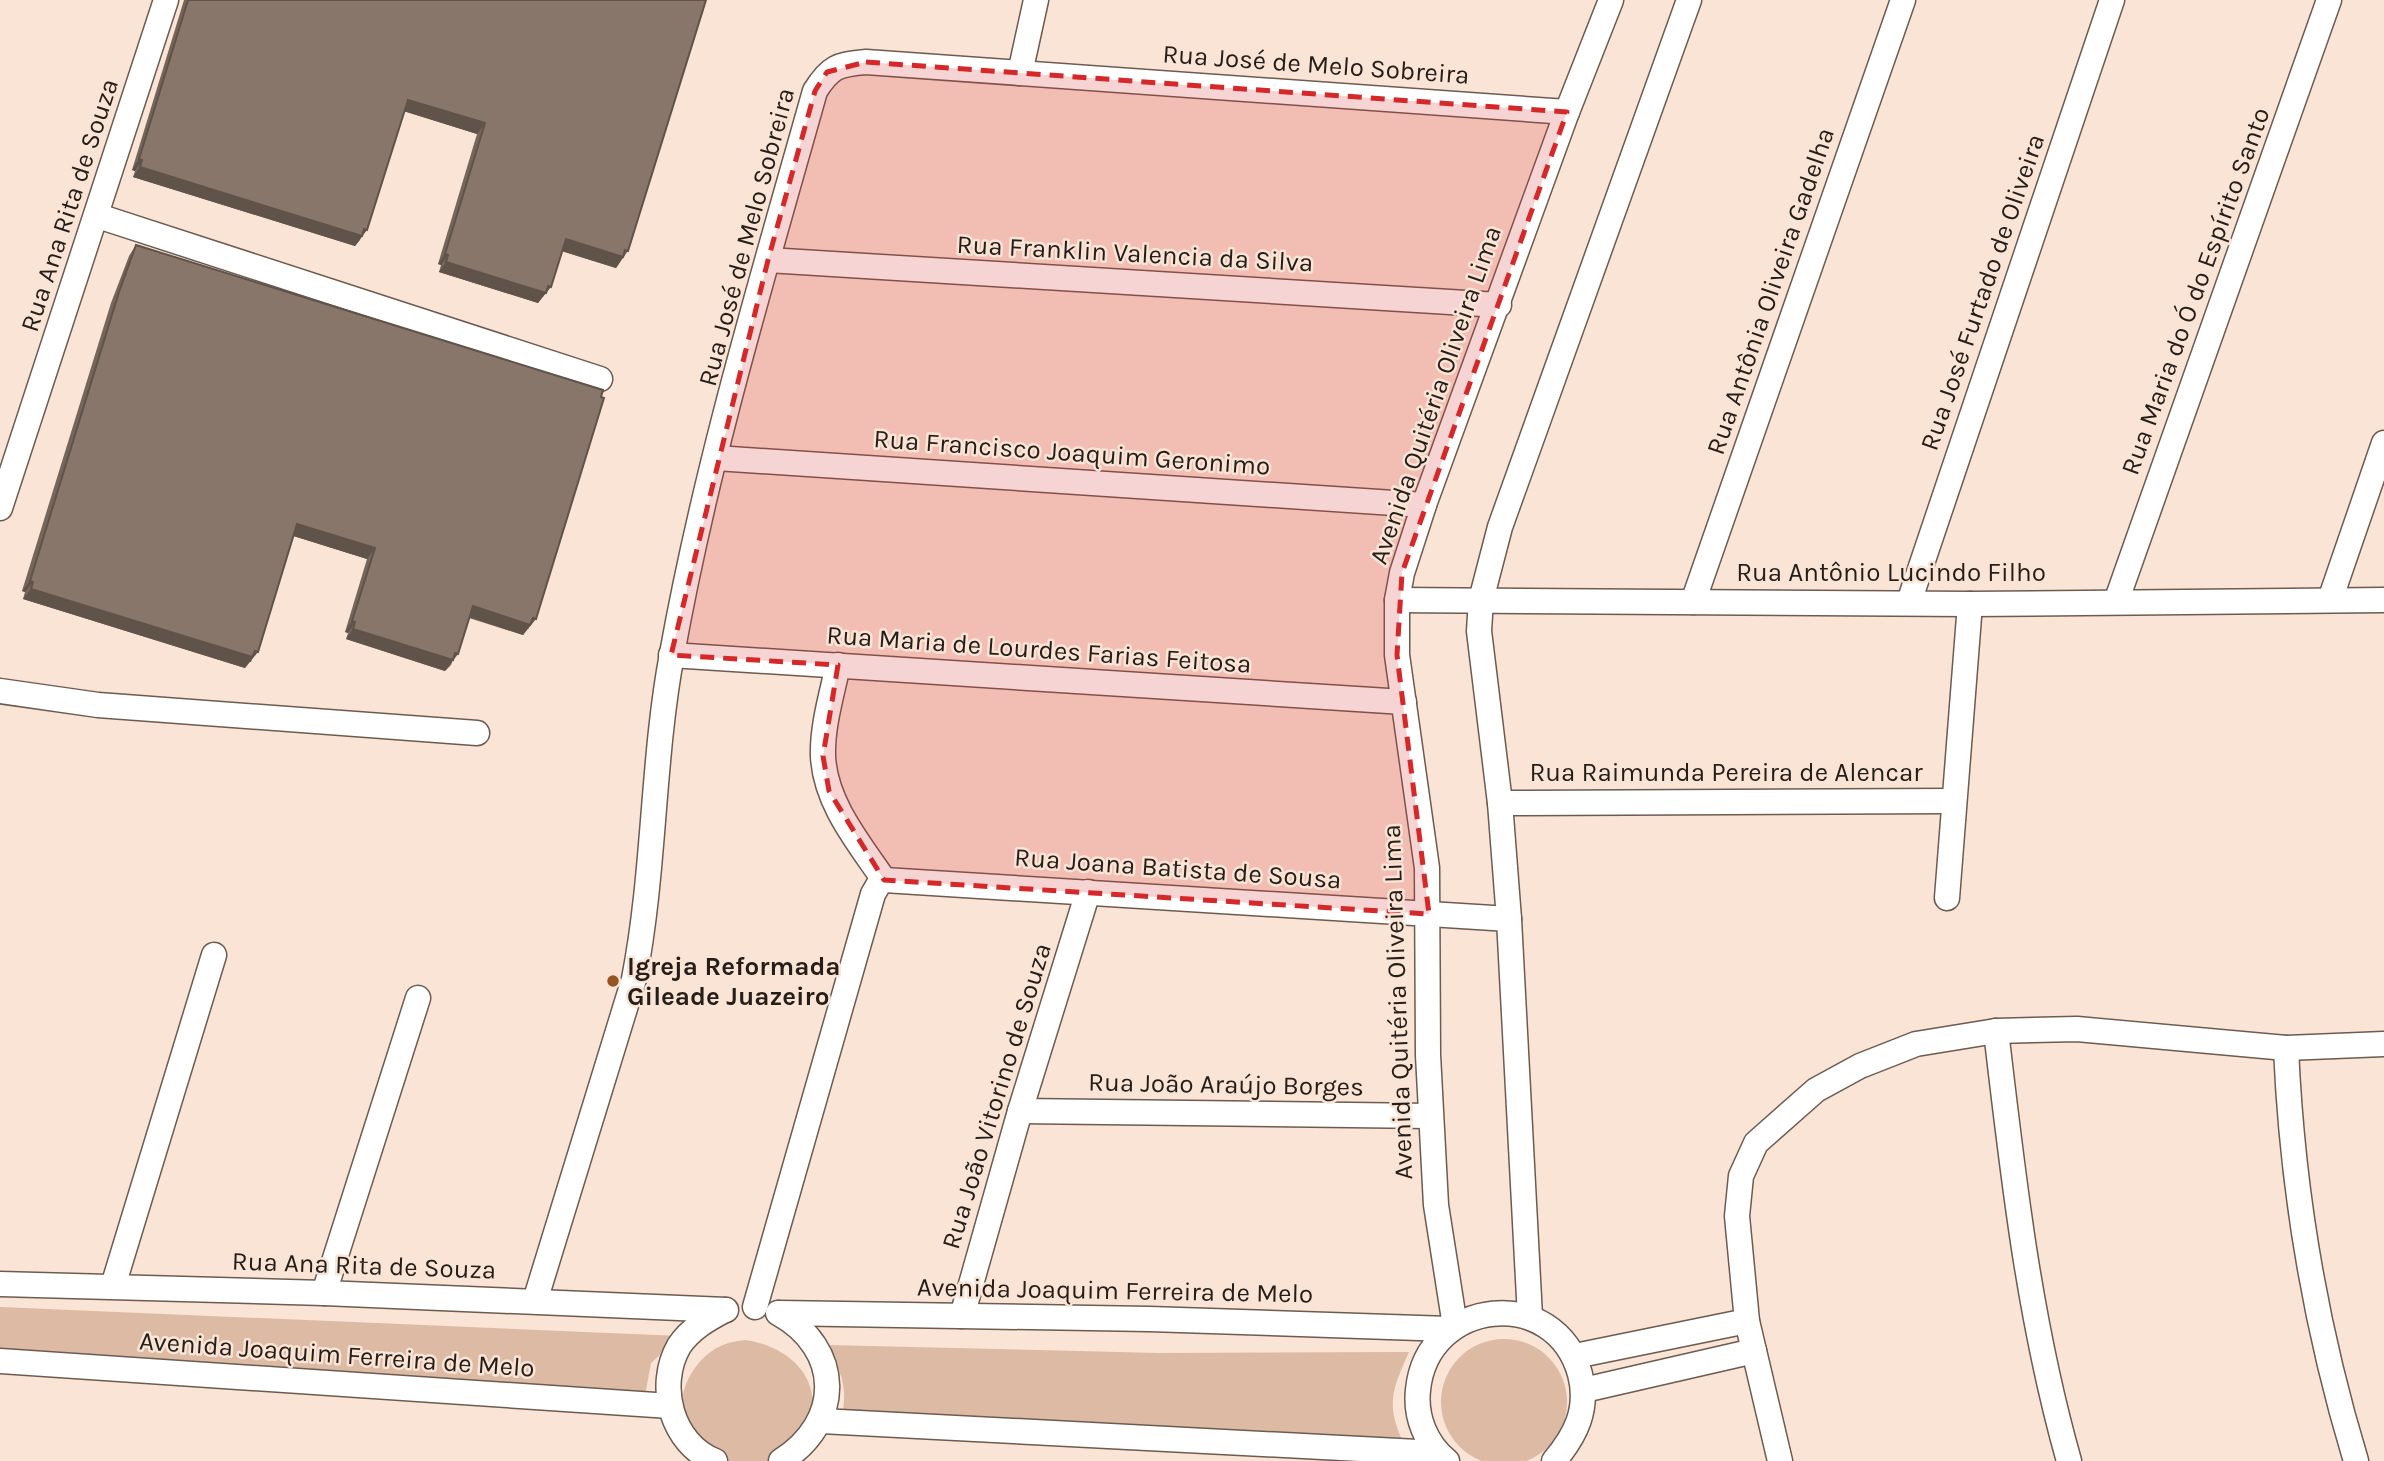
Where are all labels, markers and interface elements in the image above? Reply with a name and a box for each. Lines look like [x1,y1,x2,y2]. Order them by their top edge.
street label: Rua José de Melo Sobreira [1161,38,1470,91]
street label: Rua Ana Rita de Souza [14,75,125,336]
street label: Rua José de Melo Sobreira [692,85,801,390]
street label: Rua Maria do Ó do Espírito Santo [2113,103,2277,479]
street label: Rua Antônia Oliveira Gadelha [1700,124,1841,459]
street label: Rua José Furtado de Oliveira [1914,130,2051,454]
street label: Avenida Quitéria Oliveira Lima [1363,222,1508,568]
street label: Rua Franklin Valencia da Silva [956,229,1314,278]
street label: Rua Francisco Joaquim Geronimo [873,423,1271,482]
street label: Rua Antônio Lucindo Filho [1736,557,2046,588]
street label: Rua Maria de Lourdes Farias Feitosa [826,619,1252,680]
street label: Rua Raimunda Pereira de Alencar [1529,757,1923,788]
street label: Avenida Quitéria Oliveira Lima [1376,824,1419,1180]
street label: Rua Joana Batista de Sousa [1013,842,1343,895]
street label: Rua João Vitorino de Souza [935,939,1058,1253]
place label: Igreja Reformada Gileade Juazeiro [627,951,841,1012]
marker: Igreja Reformada Gileade Juazeiro [605,973,621,989]
street label: Rua João Araújo Borges [1088,1067,1364,1102]
street label: Rua Ana Rita de Souza [231,1245,497,1286]
street label: Avenida Joaquim Ferreira de Melo [917,1272,1313,1309]
street label: Avenida Joaquim Ferreira de Melo [138,1325,536,1384]

